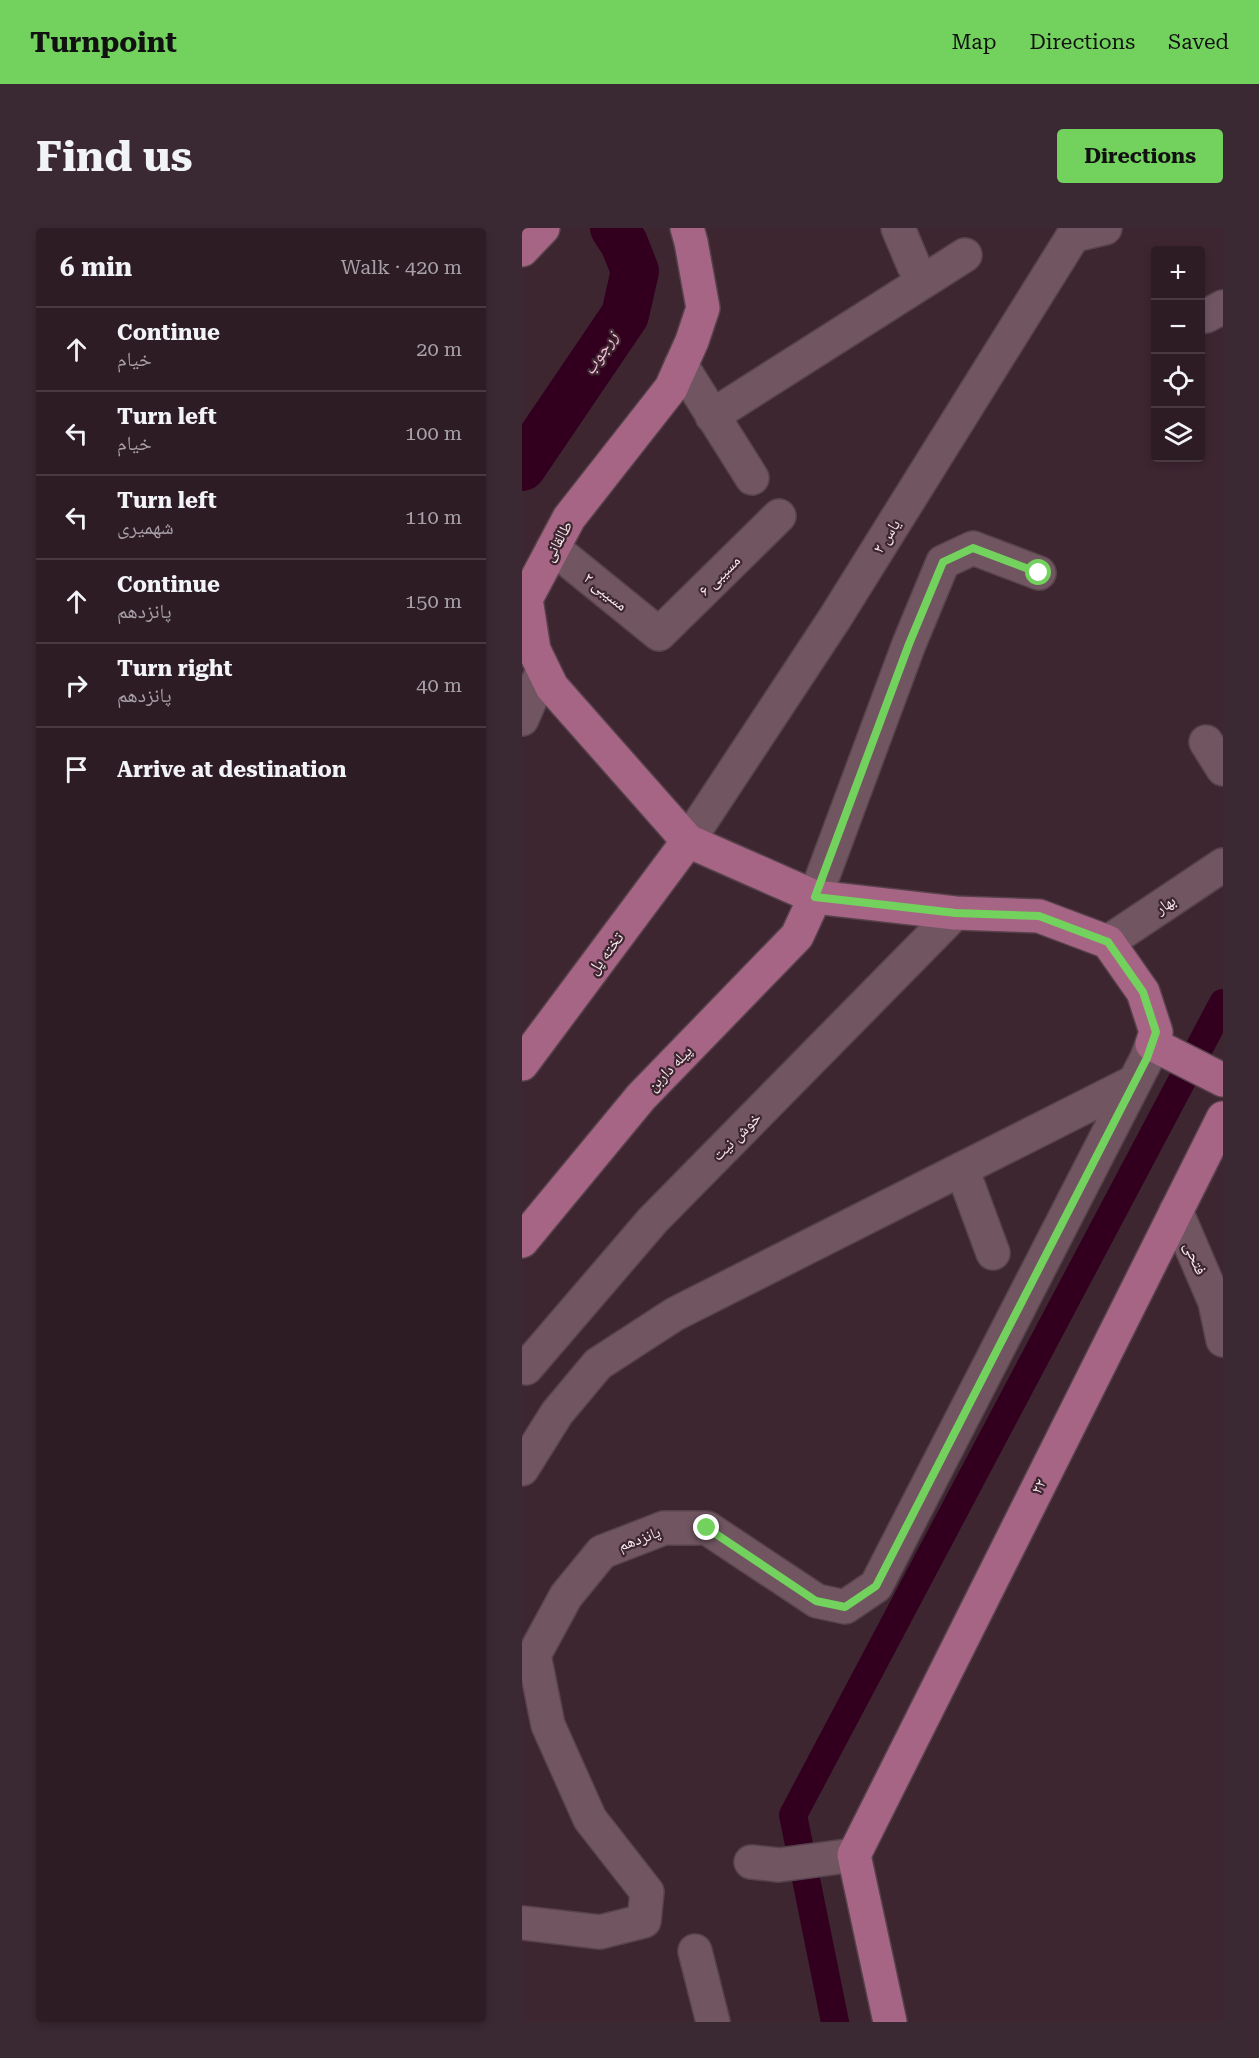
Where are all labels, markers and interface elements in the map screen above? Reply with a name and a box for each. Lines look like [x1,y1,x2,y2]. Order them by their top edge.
text: Turnpoint [30,26,177,59]
text: Map [952,30,996,54]
text: Directions [1029,30,1135,54]
text: Saved [1168,30,1229,54]
button: Directions [1057,129,1223,183]
text: Find us [36,132,193,181]
map controls [1151,246,1205,462]
button: + [1151,246,1205,300]
text: 6 min [60,252,132,282]
text: Walk · 420 m [341,255,462,279]
button: − [1151,300,1205,354]
text: Continue [117,320,220,345]
water label: زرجوب [578,325,623,379]
icon: ahead [60,333,93,366]
text: 20 m [416,337,462,361]
text: خیام [117,347,152,371]
button: locate [1151,354,1205,408]
text: Turn left [117,404,217,429]
button: layers [1151,408,1205,462]
icon: left [60,417,93,450]
text: 100 m [405,421,462,445]
text: خیام [117,431,152,455]
text: Turn left [117,488,217,513]
icon: left [60,501,93,534]
text: 110 m [405,505,462,529]
text: شهمیری [117,515,174,539]
street label: یاس ۲ [869,516,905,558]
street label: طالقانی [539,518,577,565]
street label: مسیبی ۶ [695,551,745,600]
route start [1025,559,1051,585]
street label: مسیبی ۲ [579,568,631,615]
text: Continue [117,572,220,597]
icon: ahead [60,585,93,618]
text: 150 m [405,589,462,613]
text: پانزدهم [117,599,172,623]
text: Turn right [117,656,232,681]
icon: right [60,669,93,702]
text: 40 m [416,673,462,697]
text: پانزدهم [117,683,172,707]
icon: arrive [60,753,93,786]
text: Arrive at destination [117,757,346,782]
street label: بهار [1151,891,1179,919]
street label: تخته پل [583,928,628,979]
street label: پیله داربن [643,1041,697,1096]
street label: خوش نیت [708,1108,765,1165]
street label: فتحی [1179,1239,1211,1278]
street label: ۲۲ [1027,1476,1050,1497]
route end [693,1514,719,1540]
street label: پانزدهم [615,1522,664,1556]

